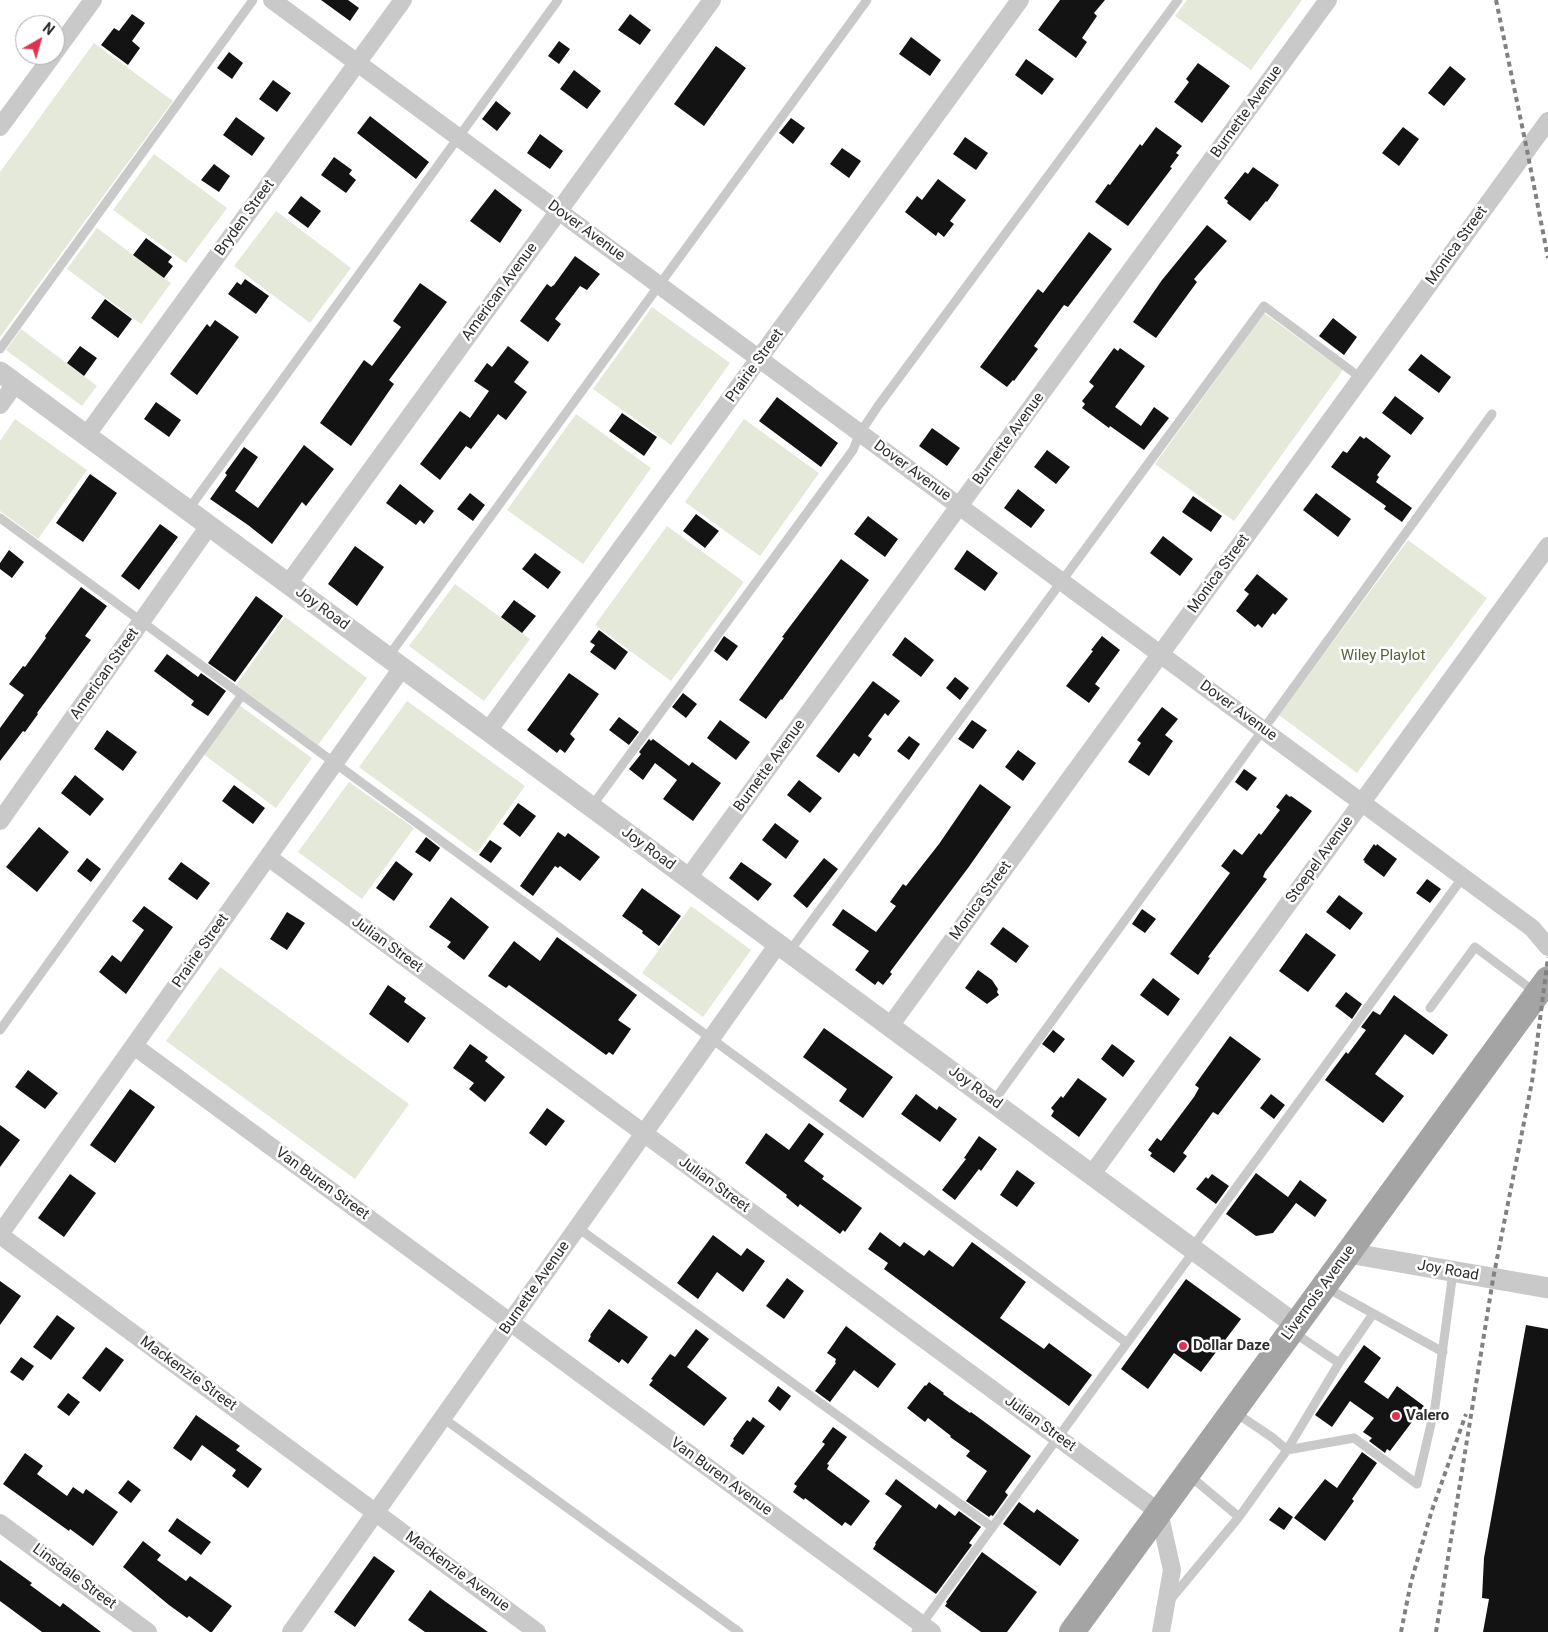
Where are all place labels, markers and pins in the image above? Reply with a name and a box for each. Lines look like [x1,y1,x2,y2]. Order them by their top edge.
place label: Dollar Daze [1193,1337,1270,1355]
marker: Dollar Daze [1177,1340,1189,1352]
place label: Valero [1406,1407,1449,1425]
marker: Valero [1390,1410,1402,1422]

